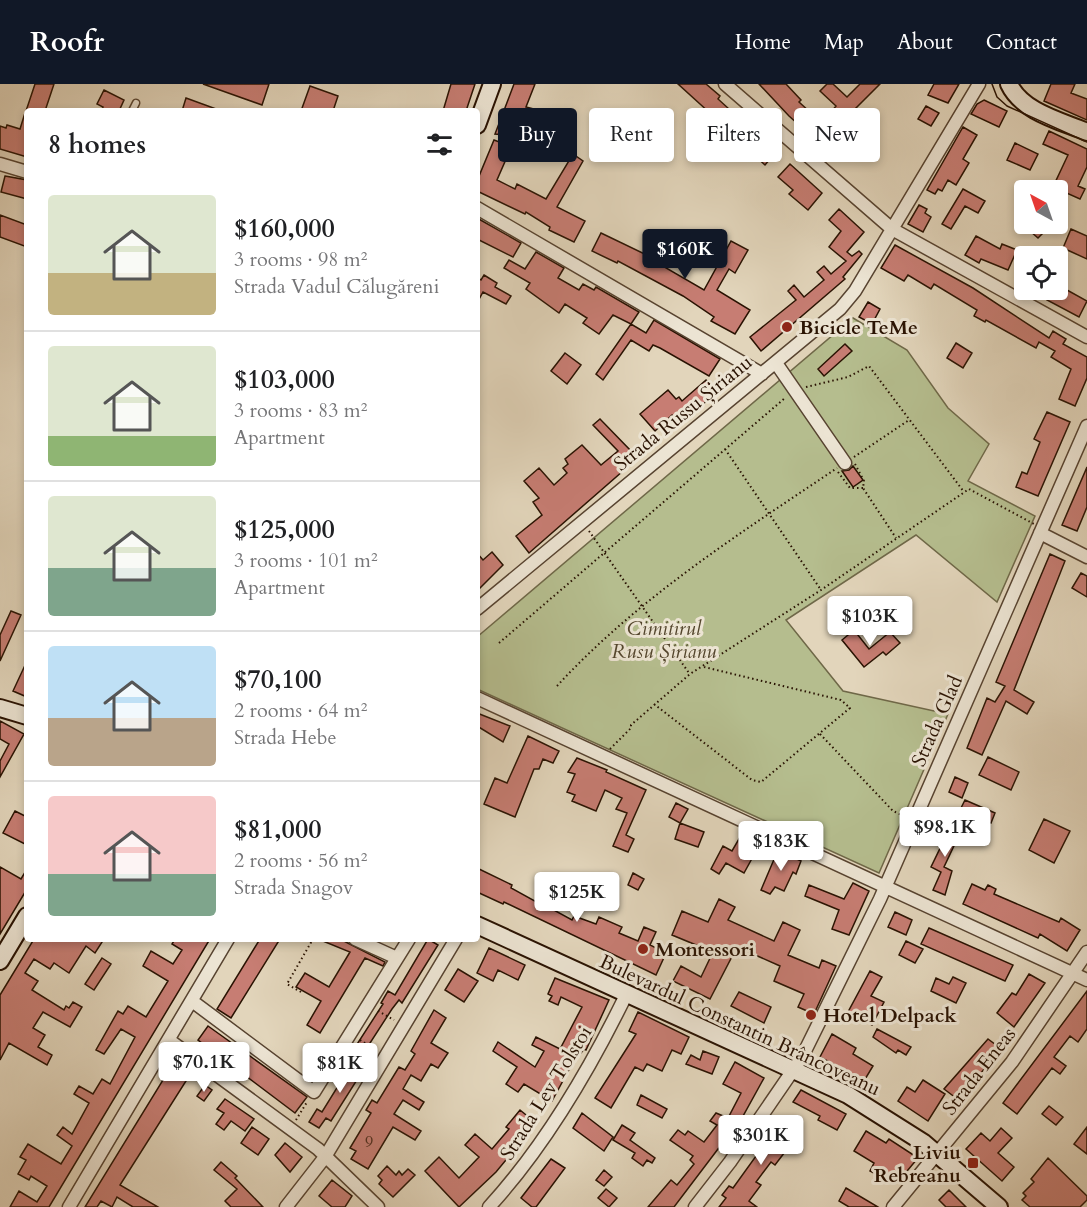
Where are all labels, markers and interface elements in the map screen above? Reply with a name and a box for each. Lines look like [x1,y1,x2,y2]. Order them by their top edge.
text: Roofr [30,23,104,61]
text: Home [735,28,791,57]
text: Map [824,28,864,57]
text: About [897,28,953,57]
text: Contact [986,28,1057,57]
chip: Buy [498,108,577,162]
chip: Rent [589,108,674,162]
chip: Filters [686,108,782,162]
chip: New [794,108,880,162]
text: 8 homes [48,127,146,162]
icon: filters [423,128,456,161]
north arrow [1014,180,1068,234]
map controls [1014,180,1068,300]
text: $160,000 [234,211,335,246]
icon: home [96,219,168,291]
pin: $160K [643,229,727,280]
text: $160K [656,235,714,262]
text: 3 rooms · 98 m² [234,246,367,273]
button: locate [1014,246,1068,300]
text: Strada Vadul Călugăreni [234,273,439,300]
place label: Bicicle TeMe [799,314,918,341]
marker: Bicicle TeMe [780,320,794,334]
street label: Strada Russu Șirianu [608,349,758,477]
text: $103,000 [234,362,335,397]
icon: home [96,370,168,442]
text: 3 rooms · 83 m² [234,397,367,424]
text: Apartment [234,424,325,451]
text: $125,000 [234,512,335,547]
icon: home [96,520,168,592]
text: 3 rooms · 101 m² [234,547,378,574]
text: Apartment [234,574,325,601]
pin: $103K [828,596,912,647]
text: $103K [841,602,899,629]
park label: Cimitirul Rusu Șirianu [611,615,717,665]
text: $70,100 [234,662,322,697]
icon: home [96,670,168,742]
street label: Strada Glad [905,671,969,771]
text: 2 rooms · 64 m² [234,697,367,724]
text: Strada Hebe [234,724,337,751]
pin: $98.1K [896,807,994,858]
text: $81,000 [234,812,322,847]
text: $98.1K [914,813,976,840]
icon: home [96,820,168,892]
pin: $183K [739,821,823,872]
text: $183K [752,827,810,854]
text: 2 rooms · 56 m² [234,847,367,874]
pin: $125K [535,872,619,923]
text: Strada Snagov [234,874,353,901]
text: $125K [548,878,606,905]
place label: Montessori [655,936,755,963]
marker: Montessori [636,942,650,956]
street label: Bulevardul Constantin Brâncoveanu [595,948,885,1102]
place label: Hotel Delpack [823,1002,957,1029]
marker: Hotel Delpack [804,1008,818,1022]
street label: Strada Lev Tolstoi [494,1020,598,1165]
street label: Strada Eneas [936,1021,1022,1121]
pin: $70.1K [155,1042,253,1093]
pin: $81K [304,1043,376,1094]
text: $70.1K [173,1048,235,1075]
text: $81K [317,1049,363,1076]
pin: $301K [719,1115,803,1166]
text: $301K [732,1121,790,1148]
house number: 9 [365,1131,373,1153]
place label: Liviu Rebreanu [874,1139,961,1189]
marker: Liviu Rebreanu [966,1156,980,1170]

